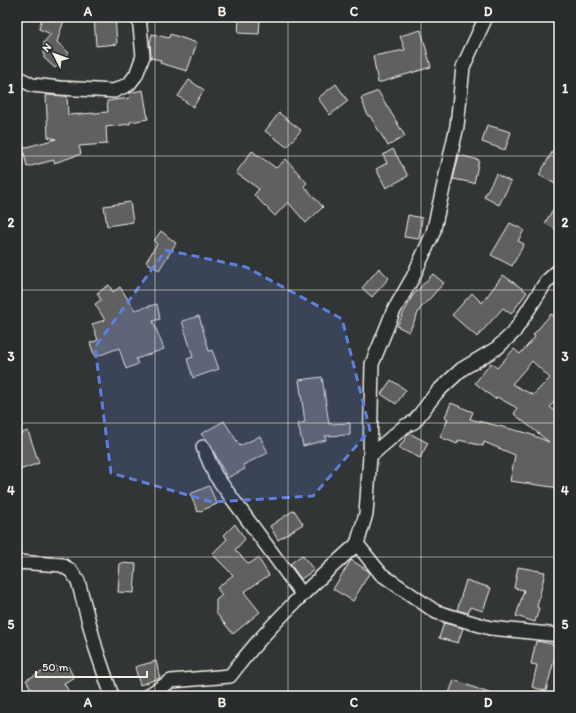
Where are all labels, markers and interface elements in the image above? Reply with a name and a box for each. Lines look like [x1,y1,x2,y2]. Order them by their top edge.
text: A [83,4,93,19]
text: B [218,4,227,19]
text: C [350,4,359,19]
text: D [484,4,493,19]
north arrow [34,34,74,74]
text: N [40,41,54,55]
text: 1 [8,81,14,96]
text: 1 [562,81,568,96]
text: 2 [8,215,15,230]
text: 2 [562,215,569,230]
text: 3 [7,349,15,364]
text: 3 [561,349,569,364]
text: 4 [7,483,15,498]
text: 4 [561,483,569,498]
text: 5 [8,617,15,632]
text: 5 [562,617,569,632]
scale bar [36,653,147,679]
text: 50 m [42,660,68,674]
text: A [83,695,93,710]
text: B [218,695,227,710]
text: C [350,695,359,710]
text: D [484,695,493,710]

